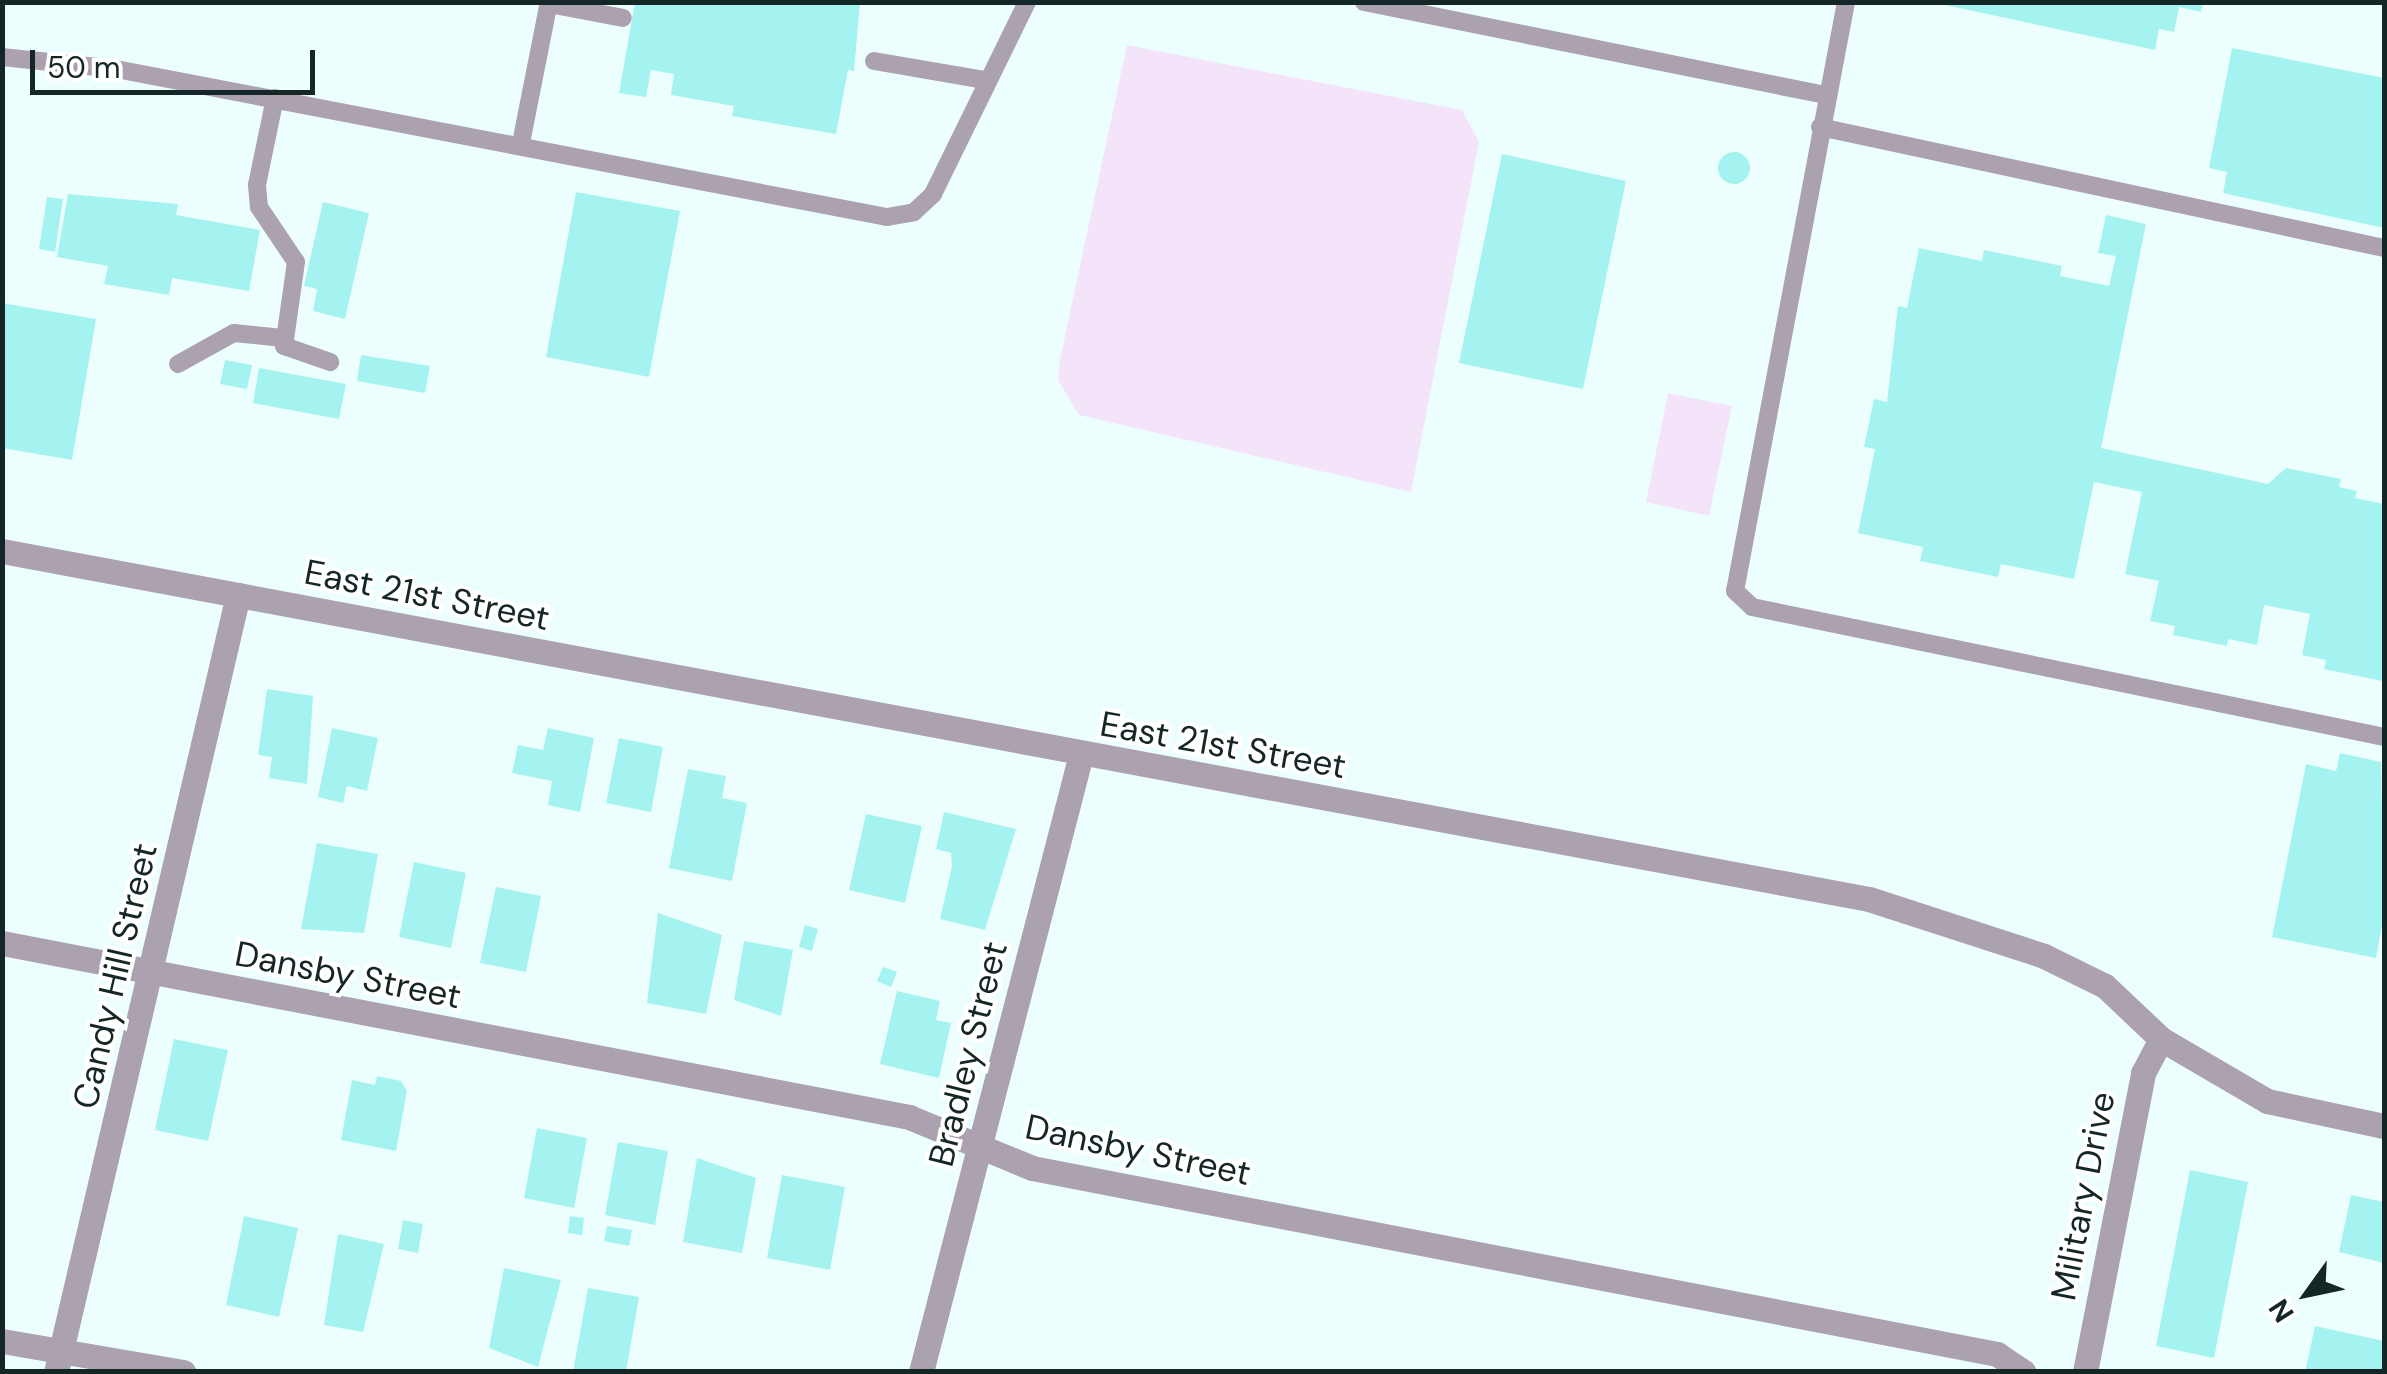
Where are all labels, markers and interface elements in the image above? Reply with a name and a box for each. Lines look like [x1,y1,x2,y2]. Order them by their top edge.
scale bar [35,30,320,92]
text: 50 m [47,48,121,87]
street label: East 21st Street [301,551,553,639]
street label: East 21st Street [1097,703,1349,787]
street label: Candy Hill Street [64,839,166,1113]
street label: Dansby Street [231,933,465,1017]
street label: Bradley Street [920,937,1016,1171]
street label: Military Drive [2042,1088,2124,1304]
street label: Dansby Street [1022,1106,1254,1194]
north arrow [2257,1244,2357,1344]
text: N [2260,1292,2303,1329]

